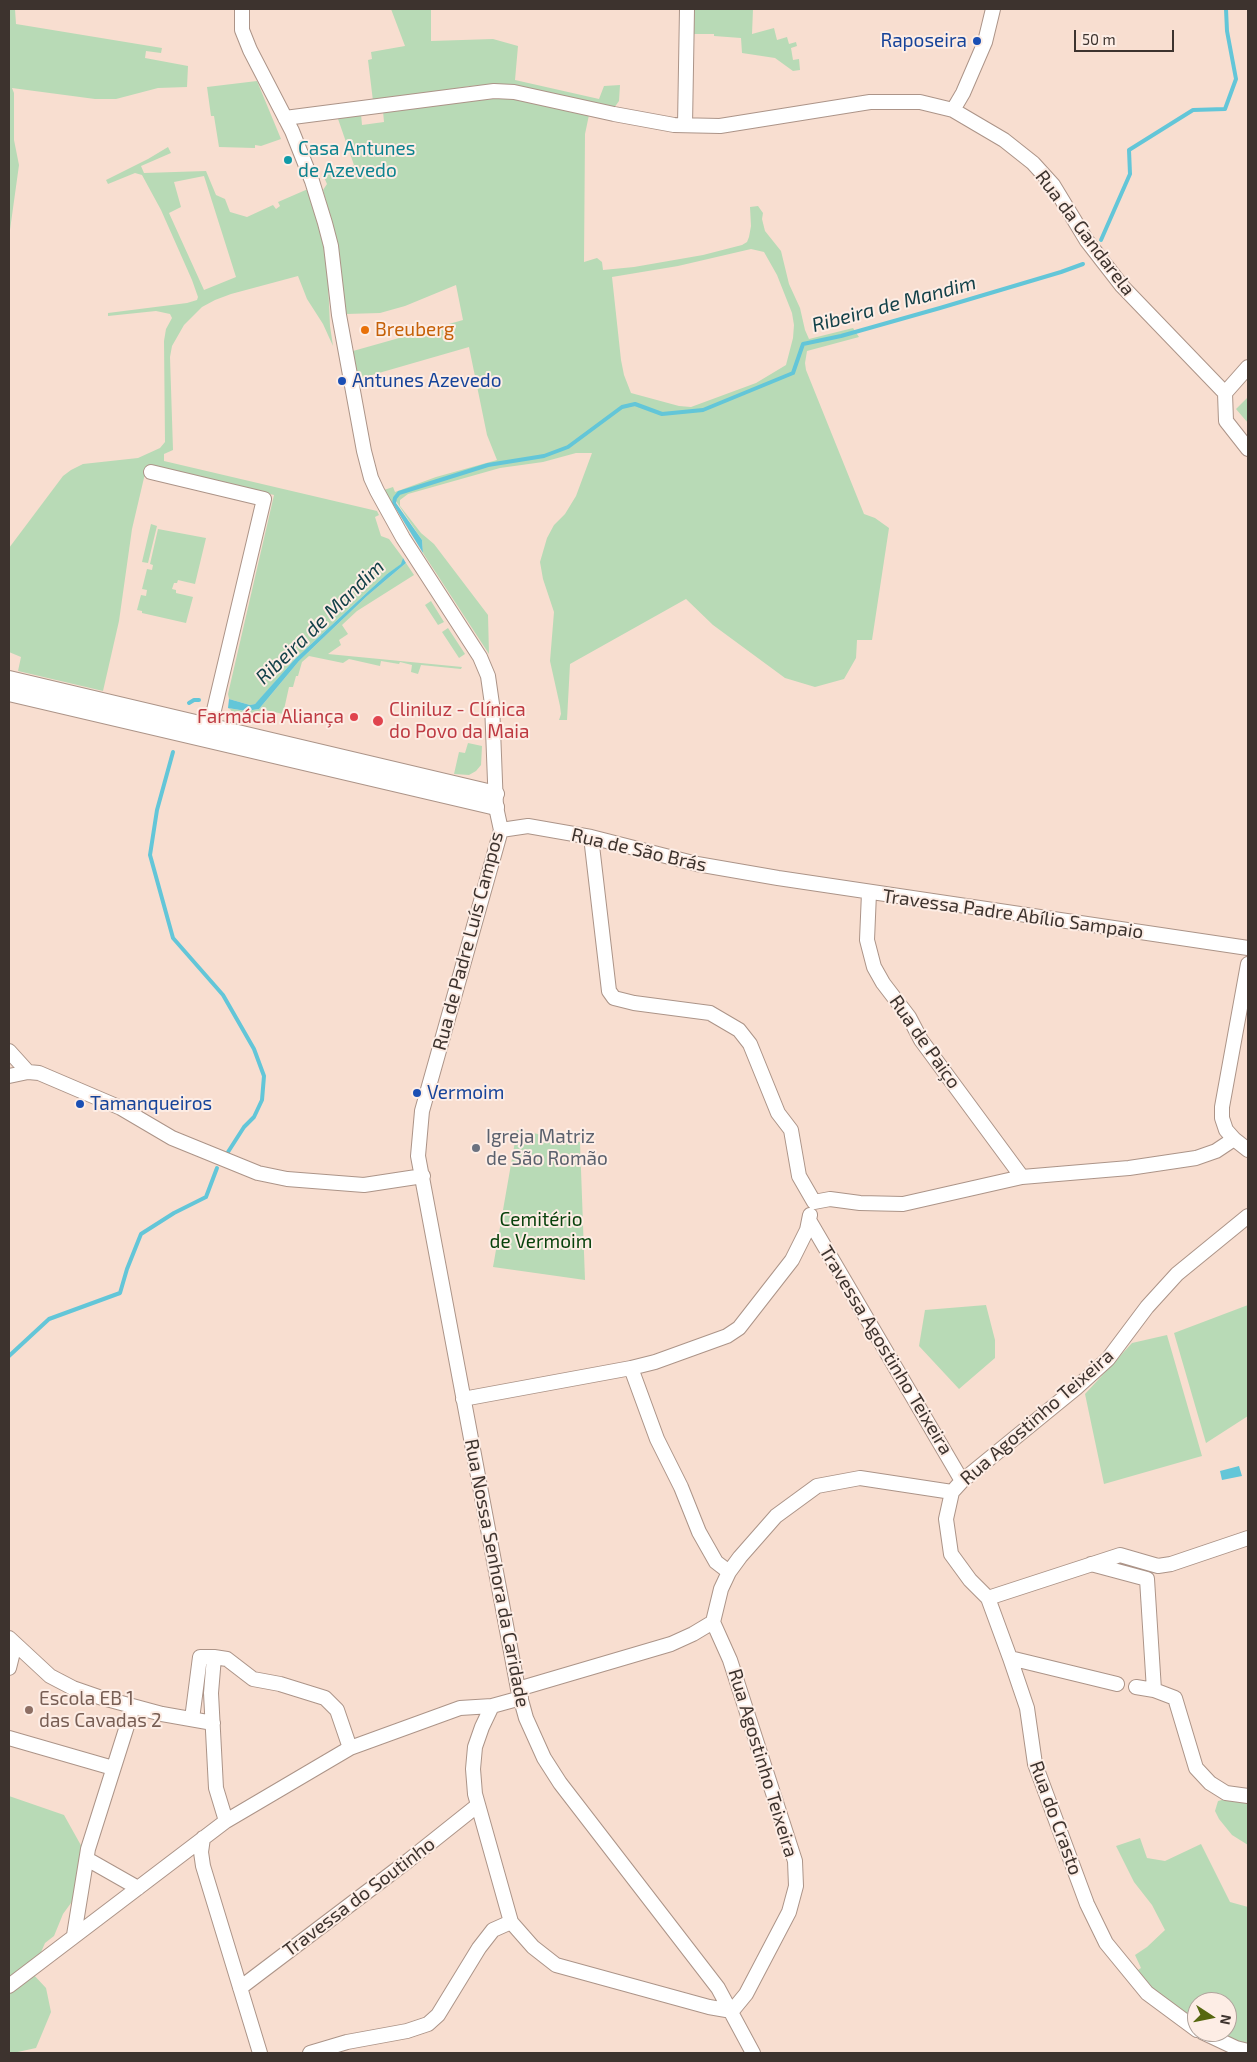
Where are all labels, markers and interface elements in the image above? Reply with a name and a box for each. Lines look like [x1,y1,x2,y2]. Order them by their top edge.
scale bar [1077,20,1177,52]
place label: Raposeira [880,30,967,52]
text: 50 m [1082,30,1116,48]
marker: Raposeira [971,35,983,47]
place label: Casa Antunes de Azevedo [298,138,415,182]
marker: Casa Antunes de Azevedo [282,154,294,166]
street label: Rua da Gandarela [1030,166,1140,300]
water label: Ribeira de Mandim [809,271,979,337]
place label: Breuberg [375,319,454,341]
marker: Breuberg [359,324,371,336]
place label: Antunes Azevedo [352,370,502,392]
marker: Antunes Azevedo [336,375,348,387]
water label: Ribeira de Mandim [251,555,389,689]
place label: Cliniluz - Clínica do Povo da Maia [389,699,529,743]
place label: Farmácia Aliança [197,706,344,728]
marker: Farmácia Aliança [348,711,360,723]
marker: Cliniluz - Clínica do Povo da Maia [371,714,385,728]
street label: Rua de São Brás [569,823,709,877]
street label: Rua de Padre Luís Campos [428,829,508,1053]
street label: Travessa Padre Abílio Sampaio [881,884,1145,944]
street label: Rua de Paiço [884,991,966,1093]
place label: Vermoim [427,1082,504,1104]
marker: Vermoim [411,1087,423,1099]
place label: Tamanqueiros [90,1093,212,1115]
marker: Tamanqueiros [74,1098,86,1110]
place label: Igreja Matriz de São Romão [486,1126,608,1170]
marker: Igreja Matriz de São Romão [470,1142,482,1154]
park label: Cemitério de Vermoim [490,1209,592,1253]
street label: Travessa Agostinho Teixeira [814,1241,958,1459]
street label: Rua Agostinho Teixeira [956,1344,1118,1490]
street label: Rua Nossa Senhora da Caridade [460,1437,534,1709]
street label: Rua Agostinho Teixeira [723,1666,803,1860]
place label: Escola EB 1 das Cavadas 2 [39,1688,162,1732]
marker: Escola EB 1 das Cavadas 2 [23,1704,35,1716]
street label: Rua do Crasto [1025,1758,1087,1878]
street label: Travessa do Soutinho [278,1832,440,1962]
north arrow [1187,1992,1237,2042]
text: N [1217,2013,1236,2026]

